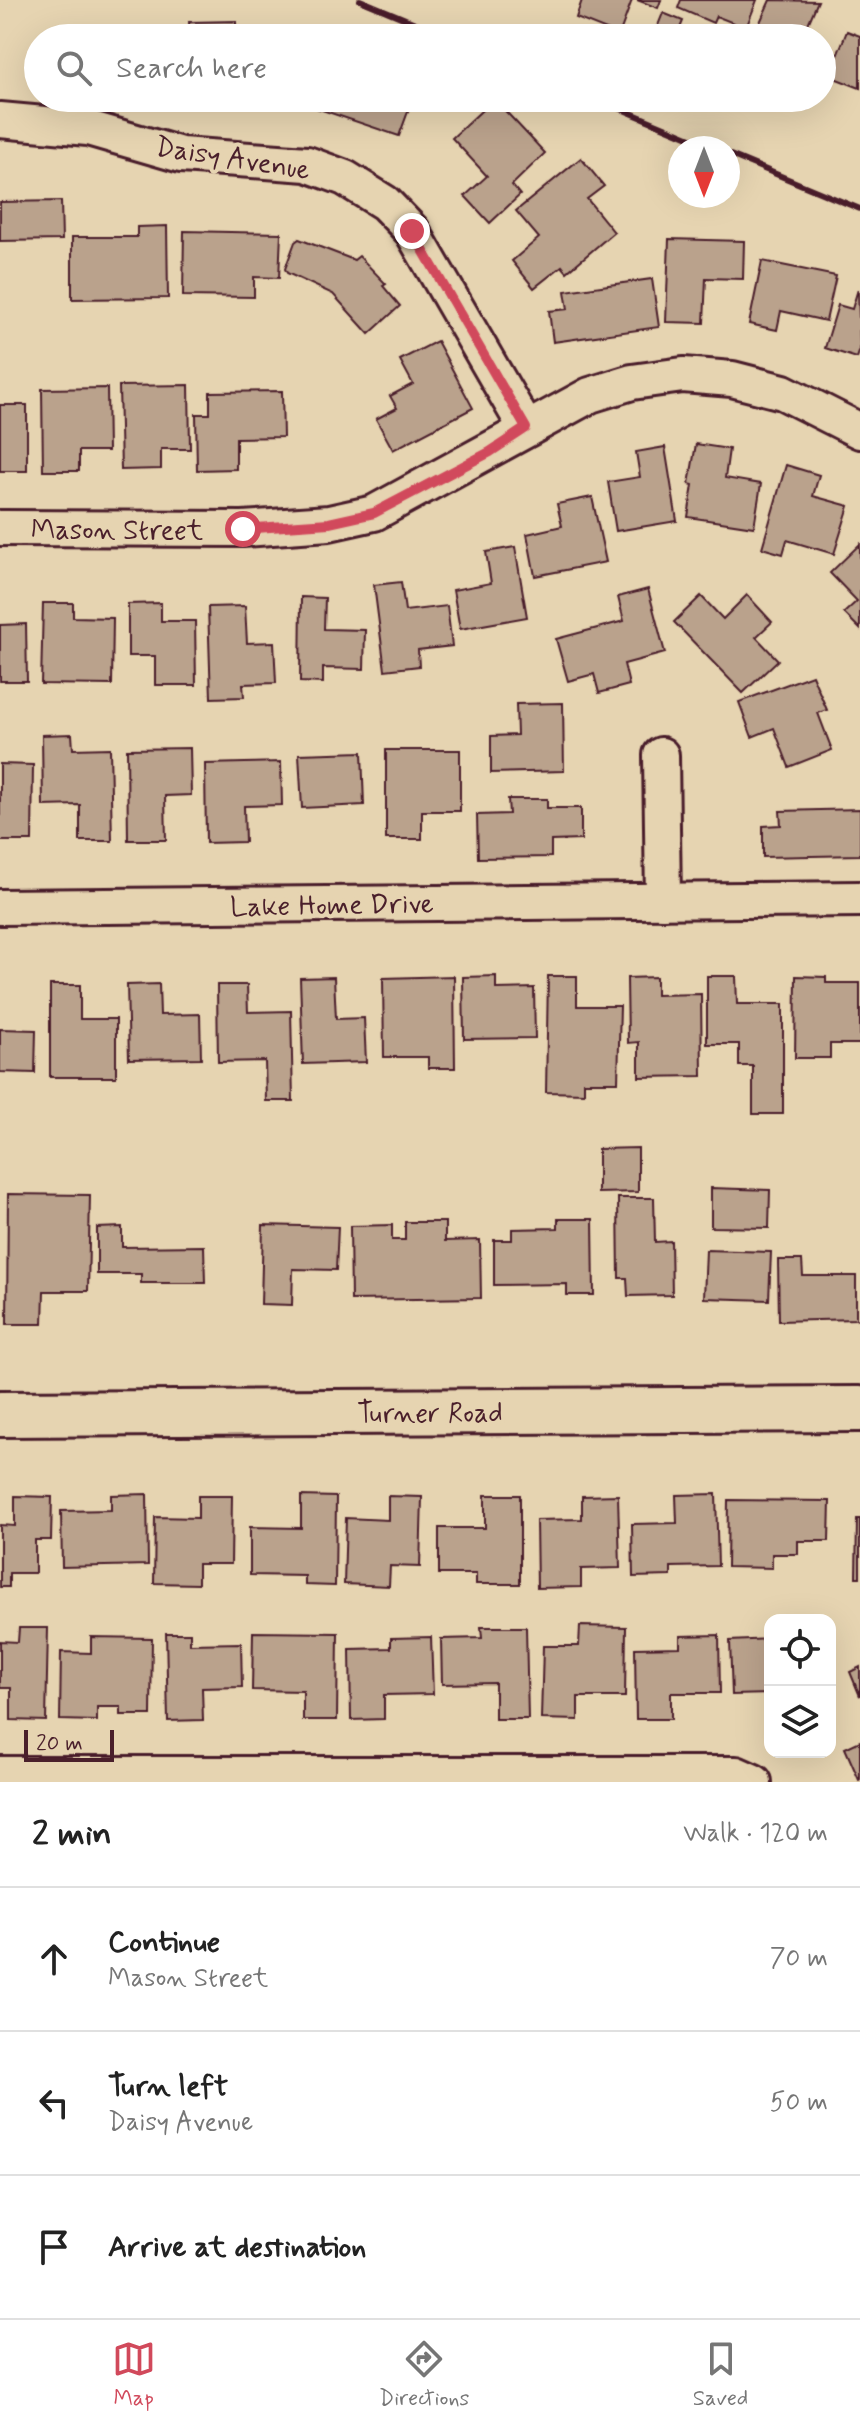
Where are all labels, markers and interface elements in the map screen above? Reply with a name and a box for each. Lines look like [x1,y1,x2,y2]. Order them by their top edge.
search box [24,24,836,112]
icon: search [52,46,96,90]
text: Search here [116,49,267,88]
street label: Daisy Avenue [153,129,313,190]
north arrow [668,136,740,208]
route end [394,213,430,249]
route start [225,511,261,547]
street label: Mason Street [31,513,204,550]
street label: Lake Home Drive [230,886,434,927]
street label: Turner Road [357,1396,503,1433]
map controls [764,1614,836,1758]
button: locate [764,1614,836,1686]
button: layers [764,1686,836,1758]
scale bar [24,1726,114,1762]
text: 20 m [36,1730,83,1758]
text: 2 min [32,1812,112,1857]
text: Walk · 120 m [683,1817,828,1851]
text: Continue [108,1923,220,1962]
icon: ahead [32,1937,76,1981]
text: 70 m [770,1942,828,1976]
text: Mason Street [108,1962,268,1996]
text: Turn left [108,2067,228,2106]
icon: left [32,2081,76,2125]
text: 50 m [770,2086,828,2120]
text: Daisy Avenue [108,2106,253,2140]
icon: arrive [32,2225,76,2269]
text: Arrive at destination [108,2228,366,2267]
tab: Map [112,2337,156,2413]
tab: Directions [379,2337,469,2413]
tab: Saved [693,2337,748,2413]

